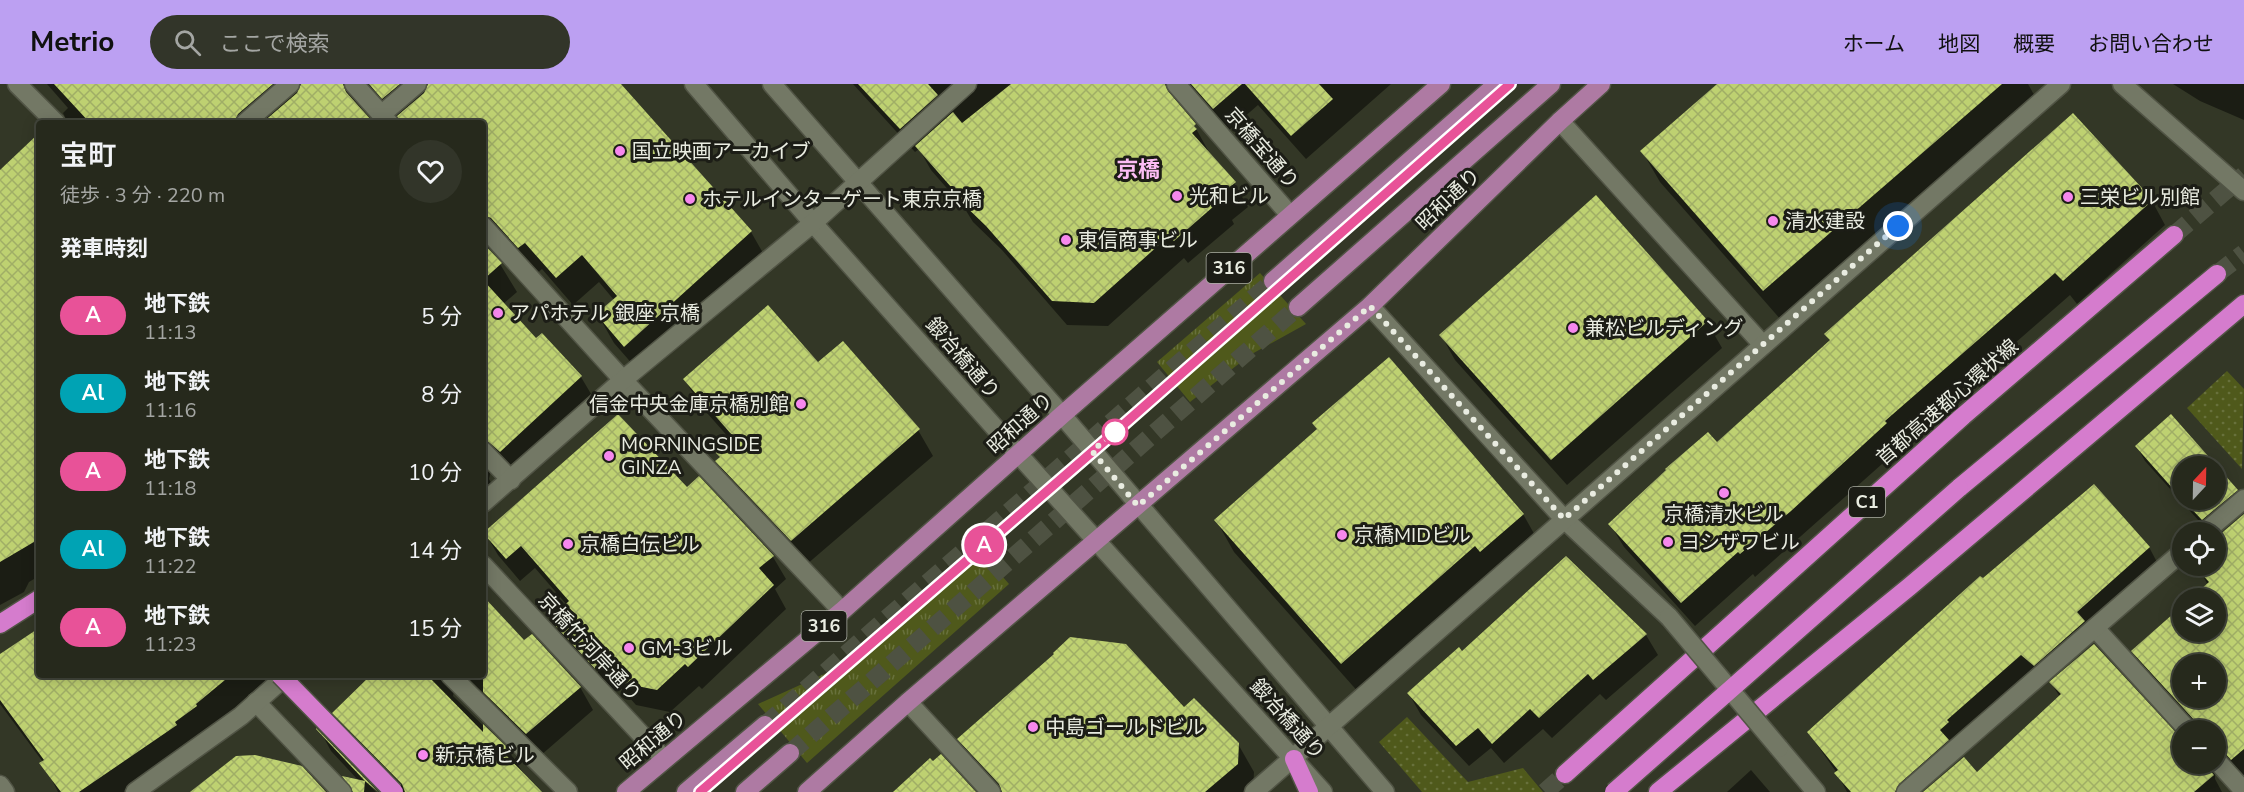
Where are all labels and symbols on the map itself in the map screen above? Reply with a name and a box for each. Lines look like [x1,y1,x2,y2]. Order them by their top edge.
street label: 京橋宝通り [1219,102,1305,195]
place label: 国立映画アーカイブ [632,138,811,165]
marker: 国立映画アーカイブ [613,144,627,158]
district label: 京橋 [1116,155,1160,185]
street label: 昭和通り [1410,162,1486,237]
place label: 光和ビル [1189,183,1269,210]
place label: 三栄ビル別館 [2080,184,2200,211]
place label: ホテルインターゲート東京京橋 [702,186,982,213]
marker: 光和ビル [1170,189,1184,203]
marker: 三栄ビル別館 [2061,190,2075,204]
marker: ホテルインターゲート東京京橋 [683,192,697,206]
place label: 清水建設 [1785,208,1865,235]
your location [1883,211,1913,241]
marker: 清水建設 [1766,214,1780,228]
place label: 東信商事ビル [1078,227,1198,254]
marker: 東信商事ビル [1059,233,1073,247]
road number: 316 [1206,253,1252,283]
place label: アパホテル 銀座 京橋 [510,300,700,327]
marker: アパホテル 銀座 京橋 [491,306,505,320]
street label: 鍛冶橋通り [920,312,1006,405]
place label: 兼松ビルディング [1585,315,1744,342]
marker: 兼松ビルディング [1566,321,1580,335]
street label: 首都高速都心環状線 [1871,333,2024,472]
street label: 昭和通り [982,387,1059,460]
place label: 信金中央金庫京橋別館 [589,391,789,418]
marker: 信金中央金庫京橋別館 [794,397,808,411]
unlabelled marker [1102,419,1128,445]
place label: MORNINGSIDE GINZA [621,431,760,481]
marker: MORNINGSIDE GINZA [602,449,616,463]
north arrow [2172,456,2226,510]
marker: 京橋清水ビル [1717,486,1731,500]
road number: C1 [1849,487,1885,517]
place label: 京橋清水ビル [1664,501,1784,528]
place label: 京橋MIDビル [1354,522,1471,549]
line badge: A [964,526,1004,564]
marker: 京橋MIDビル [1335,528,1349,542]
place label: ヨシザワビル [1680,529,1800,556]
place label: 京橋白伝ビル [580,531,700,558]
marker: ヨシザワビル [1661,535,1675,549]
marker: 京橋白伝ビル [561,537,575,551]
street label: 京橋竹河岸通り [532,587,647,708]
road number: 316 [802,611,846,641]
place label: GM-3ビル [641,635,733,662]
marker: GM-3ビル [622,641,636,655]
street label: 鍛冶橋通り [1244,673,1331,766]
street label: 昭和通り [614,704,693,776]
place label: 中島ゴールドビル [1045,714,1205,741]
marker: 中島ゴールドビル [1026,720,1040,734]
place label: 新京橋ビル [435,742,535,769]
marker: 新京橋ビル [416,748,430,762]

